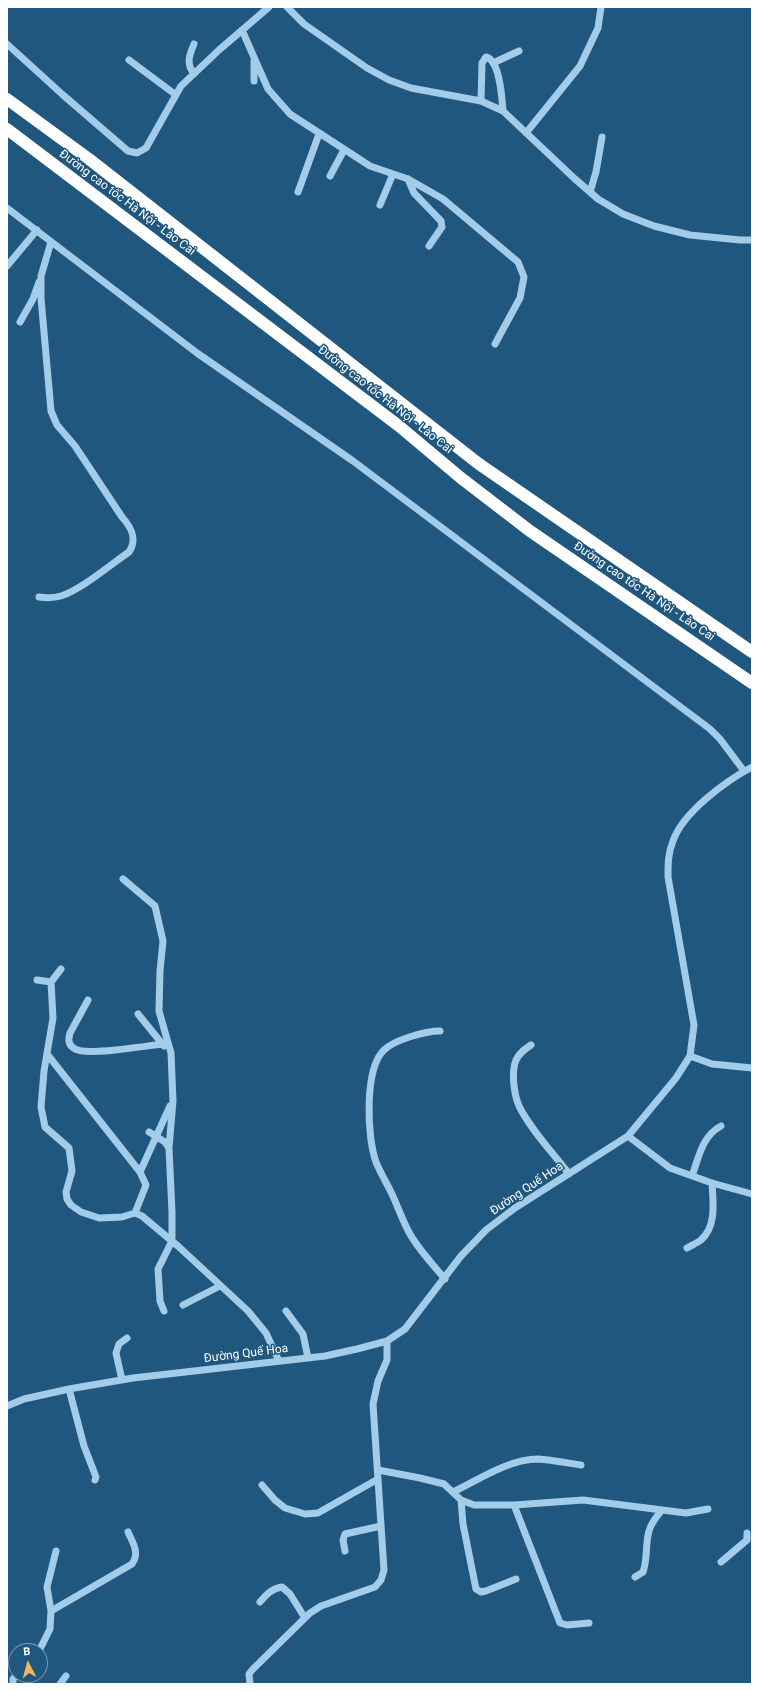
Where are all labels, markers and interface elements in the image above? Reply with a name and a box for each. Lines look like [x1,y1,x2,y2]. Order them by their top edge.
street label: Đường cao tốc Hà Nội - Lào Cai [56,147,198,259]
street label: Đường cao tốc Hà Nội - Lào Cai [315,343,455,457]
street label: Đường cao tốc Hà Nội - Lào Cai [571,539,717,645]
street label: Đường Quế Hoa [488,1159,566,1219]
street label: Đường Quế Hoa [203,1342,289,1366]
north arrow [8,1643,48,1683]
text: B [23,1645,31,1658]

